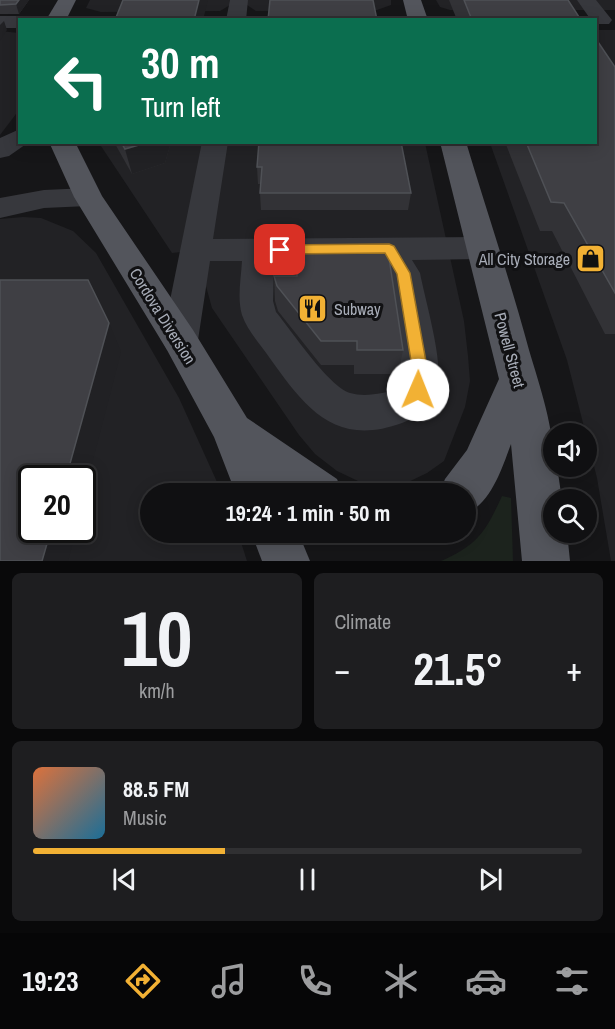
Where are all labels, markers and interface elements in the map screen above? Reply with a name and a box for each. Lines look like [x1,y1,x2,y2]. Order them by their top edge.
text: 30 m [141,35,220,91]
icon: left [42,42,120,120]
text: Turn left [141,89,220,125]
pin [254,224,305,275]
icon: arrive [263,233,296,266]
shop icon: All City Storage [575,243,607,275]
place label: All City Storage [478,248,570,270]
street label: Cordova Diversion [125,264,201,368]
restaurant icon: Subway [297,293,329,325]
place label: Subway [334,298,381,320]
street label: Powell Street [489,310,531,391]
position arrow [386,358,450,422]
map controls [543,423,597,543]
button: sound [543,423,597,477]
speed limit sign: 20 [18,465,96,543]
button: search [543,489,597,543]
text: 19:24 · 1 min · 50 m [226,498,390,528]
text: 10 [121,585,192,690]
text: Climate [335,608,391,635]
text: 21.5° [413,638,503,699]
text: − [335,647,350,691]
text: + [566,647,582,691]
text: km/h [139,677,175,704]
text: 88.5 FM [123,774,189,804]
text: Music [123,804,167,831]
icon: previous [108,863,141,896]
icon: pause [291,863,324,896]
icon: next [474,863,507,896]
icon: directions [122,960,164,1002]
icon: music [208,960,250,1002]
icon: phone [294,960,336,1002]
icon: climate [380,960,422,1002]
icon: car [465,960,507,1002]
icon: filters [551,960,593,1002]
text: 19:23 [22,963,79,999]

